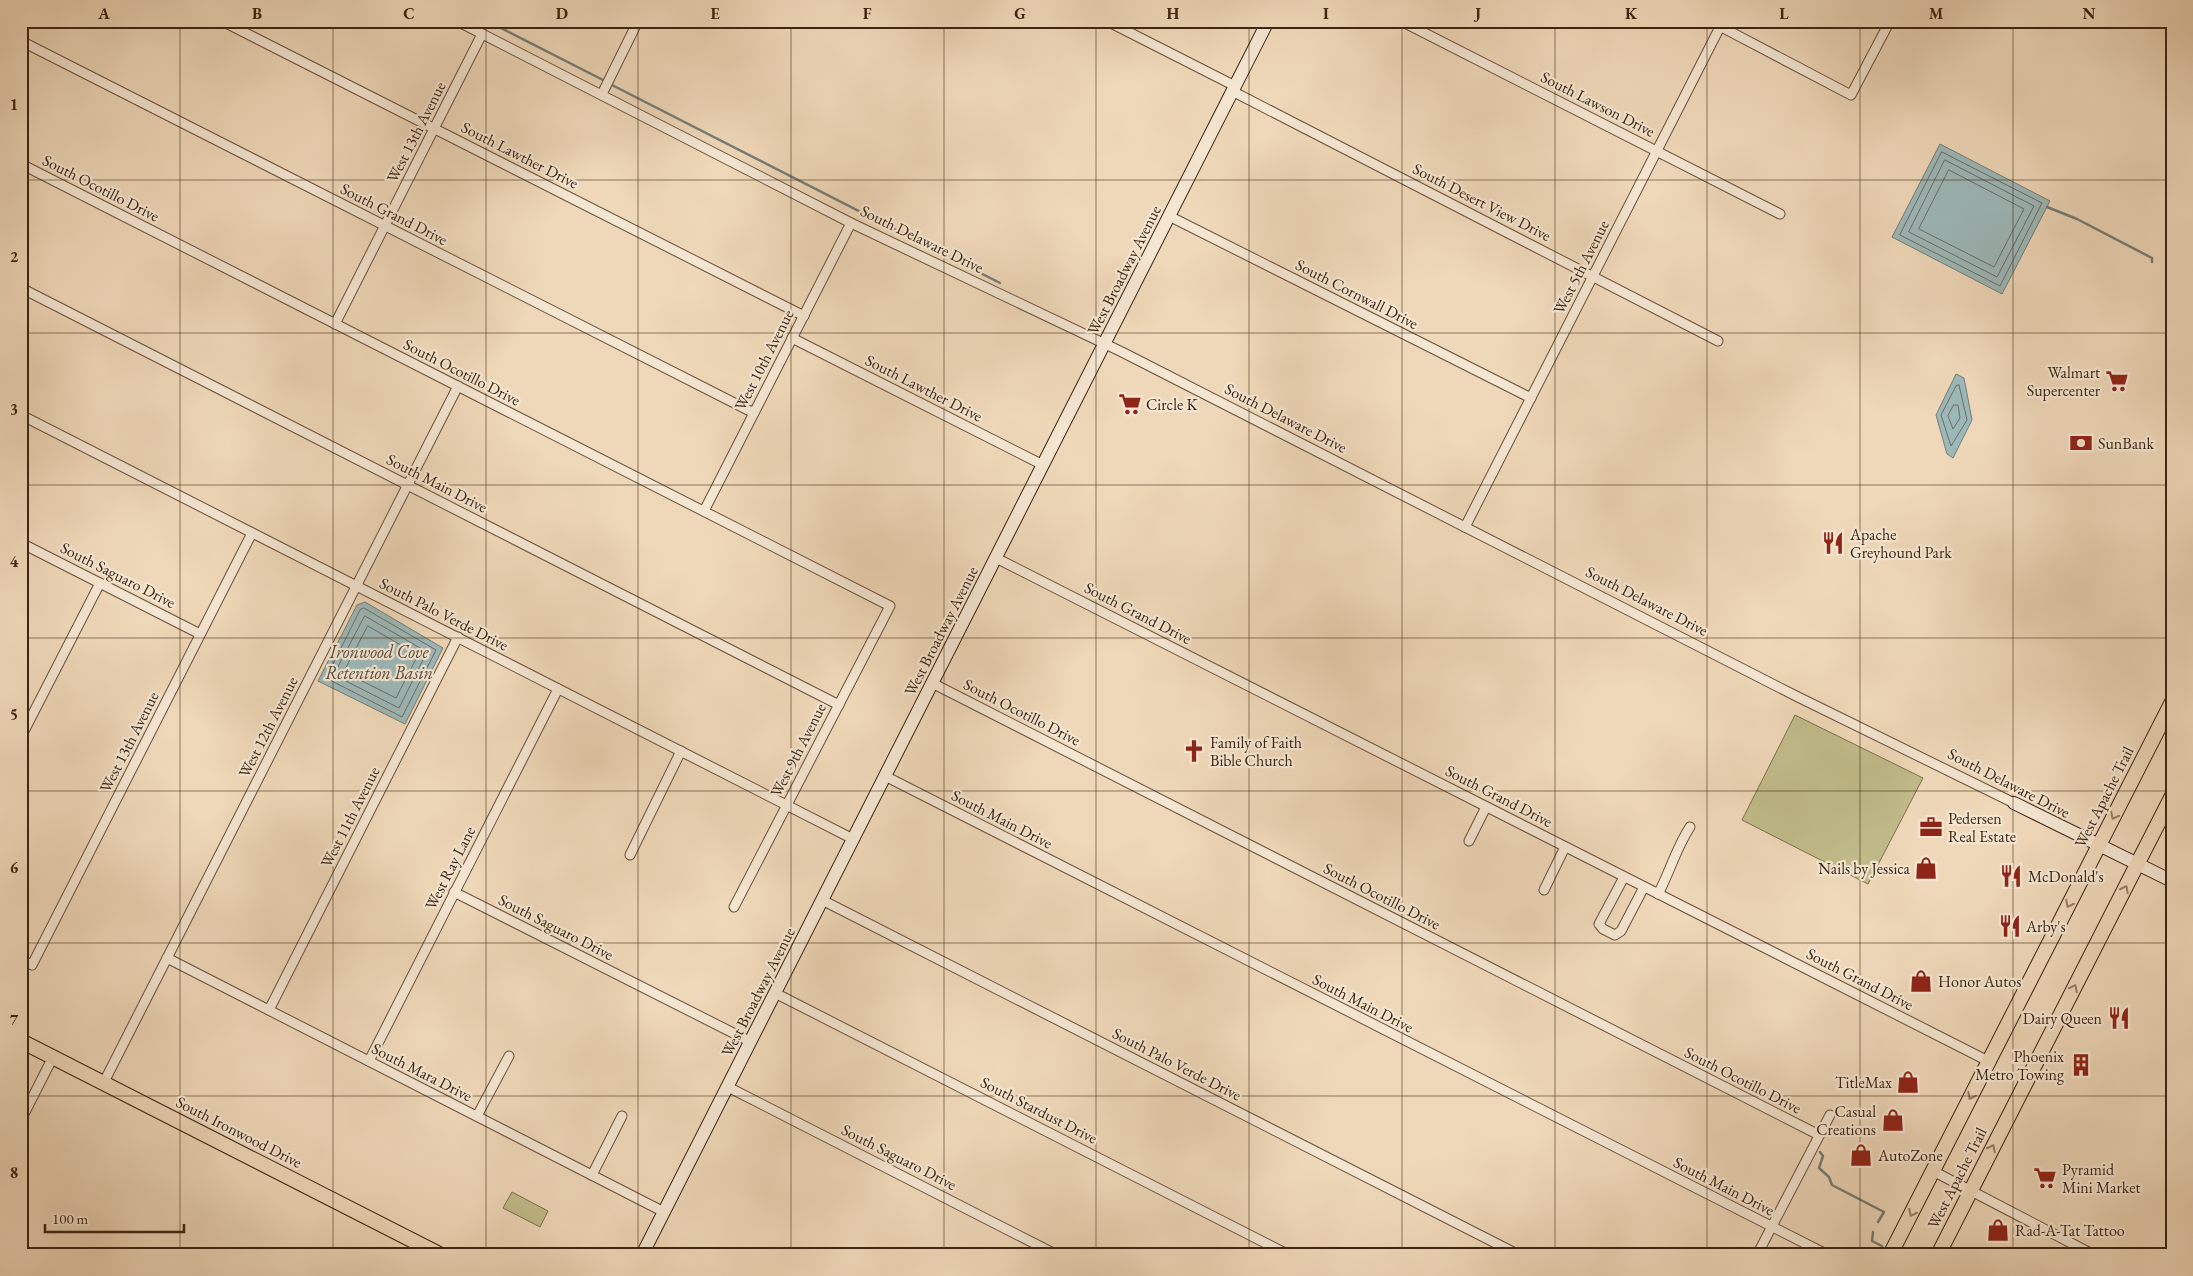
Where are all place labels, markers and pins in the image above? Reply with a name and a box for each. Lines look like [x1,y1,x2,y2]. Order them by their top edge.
place label: Walmart Supercenter [2027,362,2101,401]
supermarket icon: Walmart Supercenter [2104,368,2130,394]
supermarket icon: Circle K [1117,391,1143,417]
place label: Circle K [1146,394,1198,415]
bank icon: SunBank [2068,430,2094,456]
place label: SunBank [2098,433,2155,454]
place label: Apache Greyhound Park [1849,524,1952,563]
restaurant icon: Apache Greyhound Park [1820,530,1846,556]
place label: Family of Faith Bible Church [1210,732,1302,771]
church icon: Family of Faith Bible Church [1181,738,1207,764]
place label: Pedersen Real Estate [1948,808,2016,847]
office icon: Pedersen Real Estate [1918,814,1944,840]
shop icon: Nails by Jessica [1913,855,1939,881]
place label: Nails by Jessica [1818,858,1911,879]
restaurant icon: McDonald's [1998,863,2024,889]
place label: McDonald's [2028,866,2104,887]
restaurant icon: Arby's [1997,913,2023,939]
place label: Arby's [2025,916,2066,937]
shop icon: Honor Autos [1908,968,1934,994]
place label: Honor Autos [1938,971,2021,992]
restaurant icon: Dairy Queen [2106,1005,2132,1031]
place label: Dairy Queen [2023,1008,2103,1029]
place label: Phoenix Metro Towing [1975,1046,2065,1085]
building icon: Phoenix Metro Towing [2068,1052,2094,1078]
shop icon: TitleMax [1895,1069,1921,1095]
place label: TitleMax [1835,1072,1892,1093]
place label: Casual Creations [1816,1101,1876,1140]
shop icon: Casual Creations [1880,1107,1906,1133]
shop icon: AutoZone [1848,1142,1874,1168]
place label: AutoZone [1877,1145,1943,1166]
place label: Pyramid Mini Market [2062,1159,2141,1198]
supermarket icon: Pyramid Mini Market [2032,1165,2058,1191]
shop icon: Rad-A-Tat Tattoo [1985,1217,2011,1243]
place label: Rad-A-Tat Tattoo [2015,1220,2125,1241]

